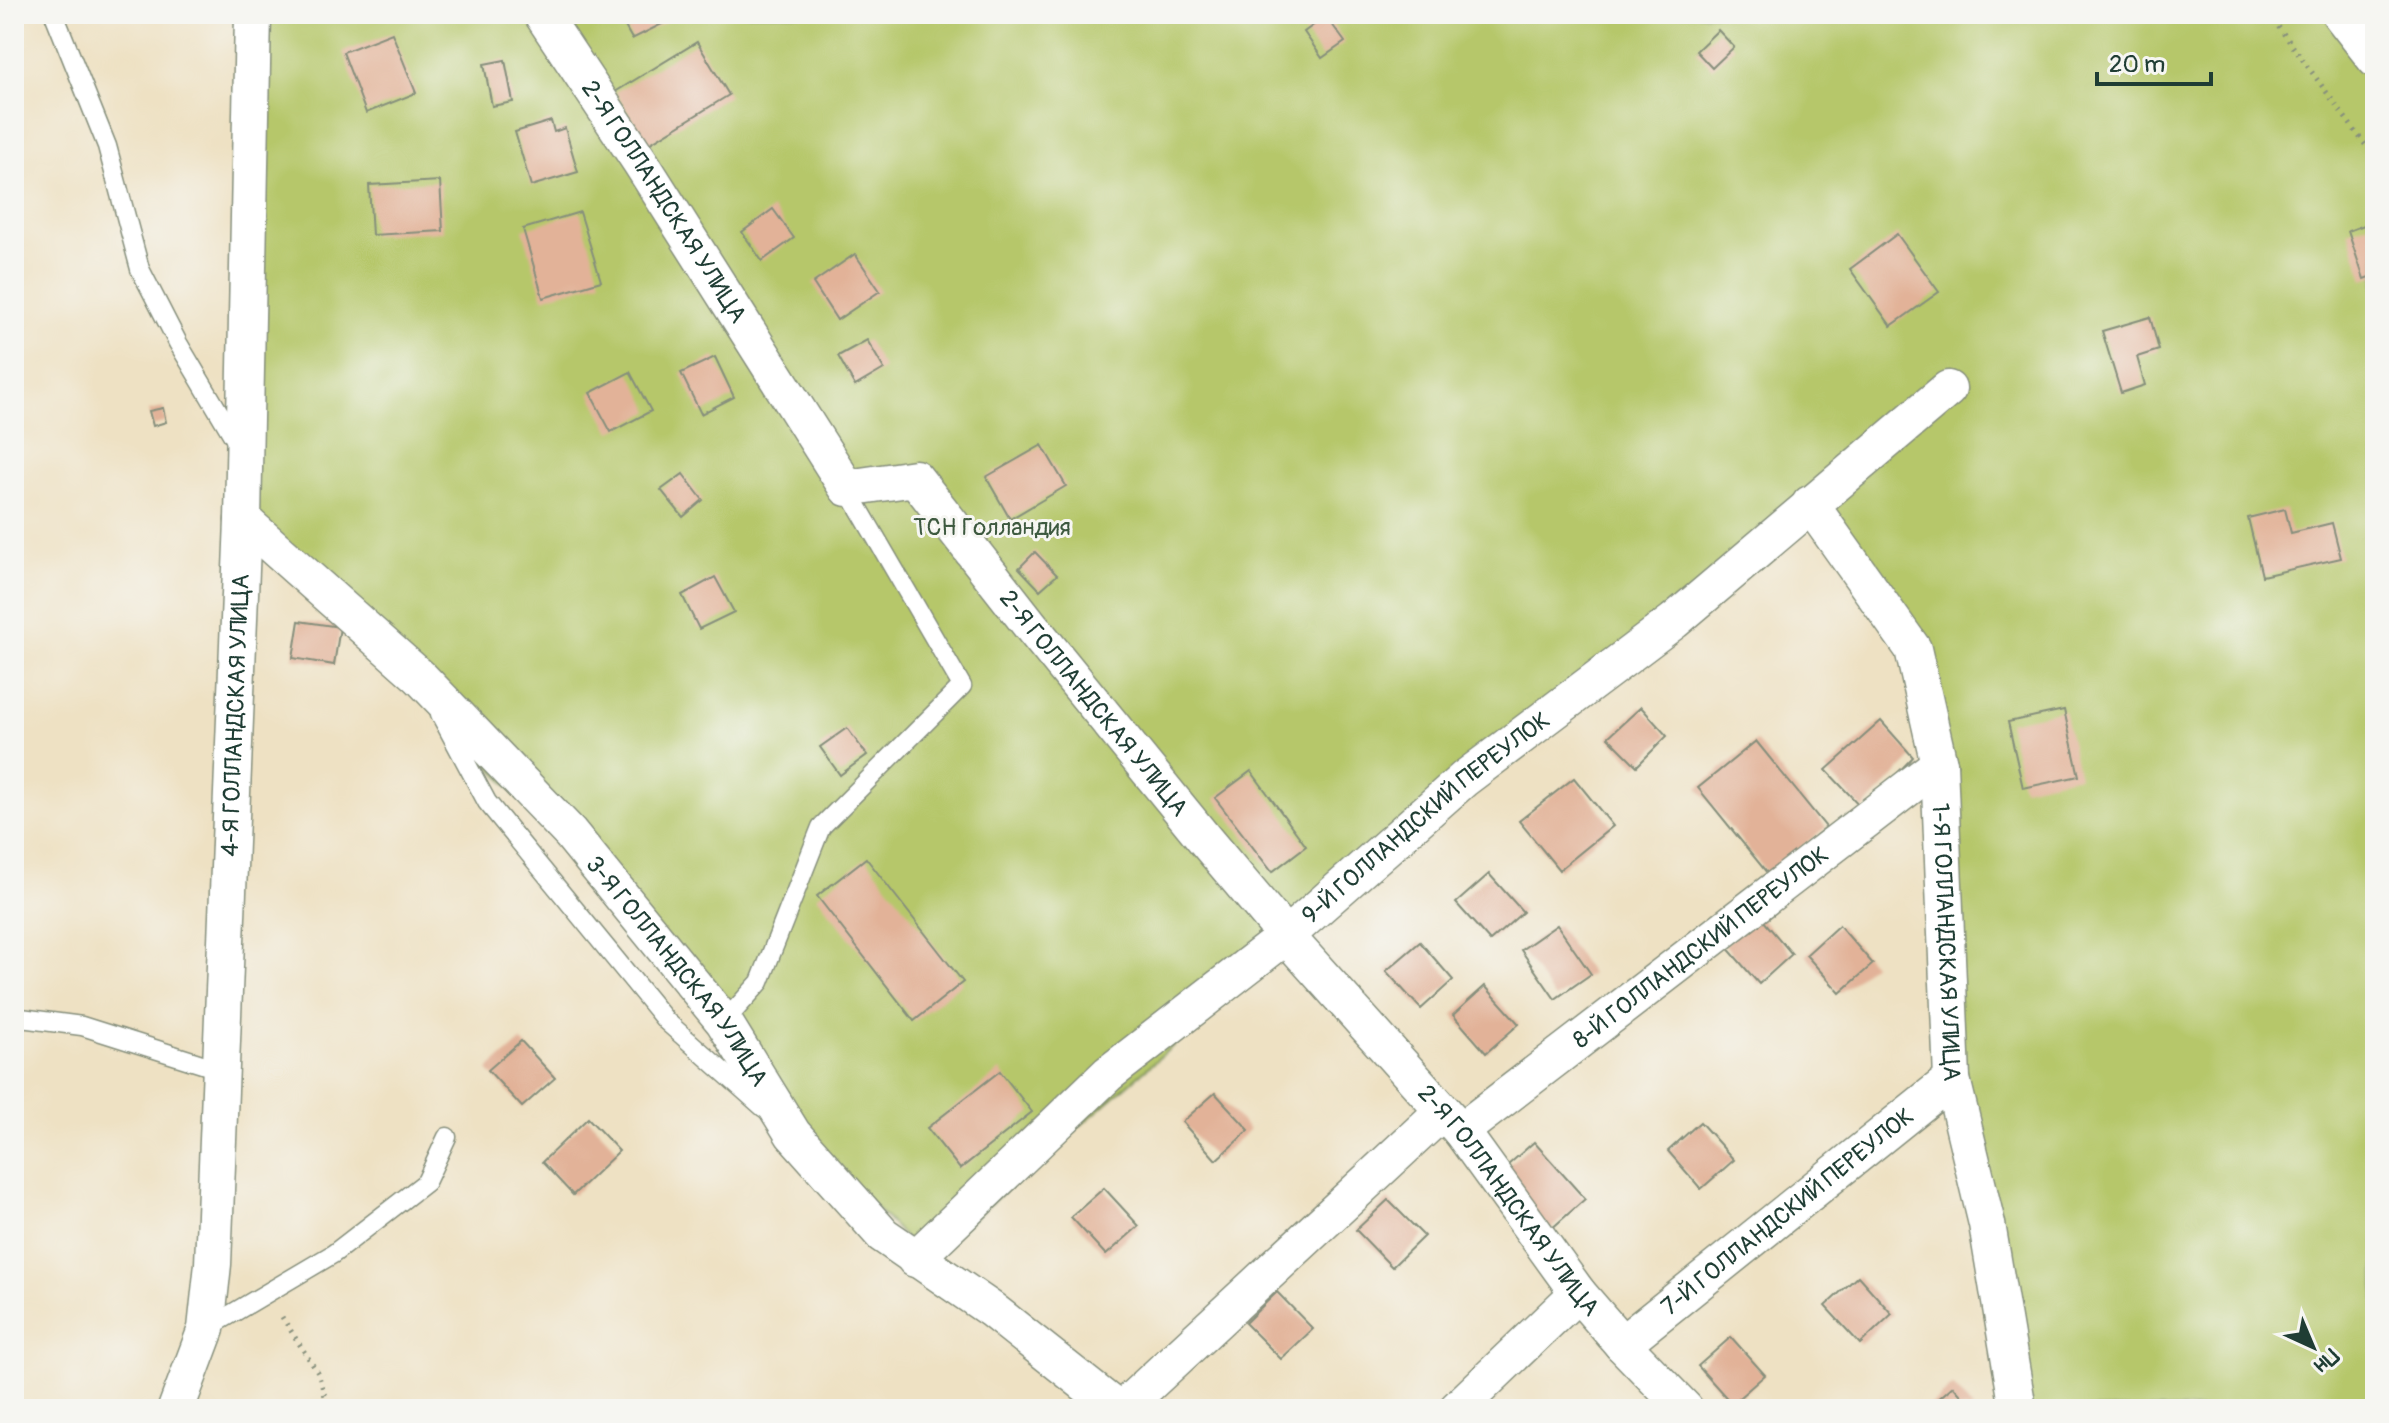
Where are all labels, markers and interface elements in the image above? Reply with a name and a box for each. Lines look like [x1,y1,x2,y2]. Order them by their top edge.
scale bar [2097,36,2211,86]
text: 20 m [2109,50,2165,79]
street label: 2-Я ГОЛЛАНДСКАЯ УЛИЦА [575,75,753,329]
park label: ТСН Голландия [913,513,1071,542]
street label: 4-Я ГОЛЛАНДСКАЯ УЛИЦА [215,573,256,857]
street label: 2-Я ГОЛЛАНДСКАЯ УЛИЦА [993,585,1194,822]
street label: 9-Й ГОЛЛАНДСКИЙ ПЕРЕУЛОК [1296,706,1556,930]
street label: 1-Я ГОЛЛАНДСКАЯ УЛИЦА [1926,802,1966,1082]
street label: 8-Й ГОЛЛАНДСКИЙ ПЕРЕУЛОК [1567,840,1834,1055]
street label: 3-Я ГОЛЛАНДСКАЯ УЛИЦА [580,850,774,1092]
street label: 2-Я ГОЛЛАНДСКАЯ УЛИЦА [1412,1079,1605,1322]
street label: 7-Й ГОЛЛАНДСКИЙ ПЕРЕУЛОК [1656,1102,1920,1322]
north arrow [2273,1307,2353,1387]
text: Пн [2308,1342,2345,1379]

